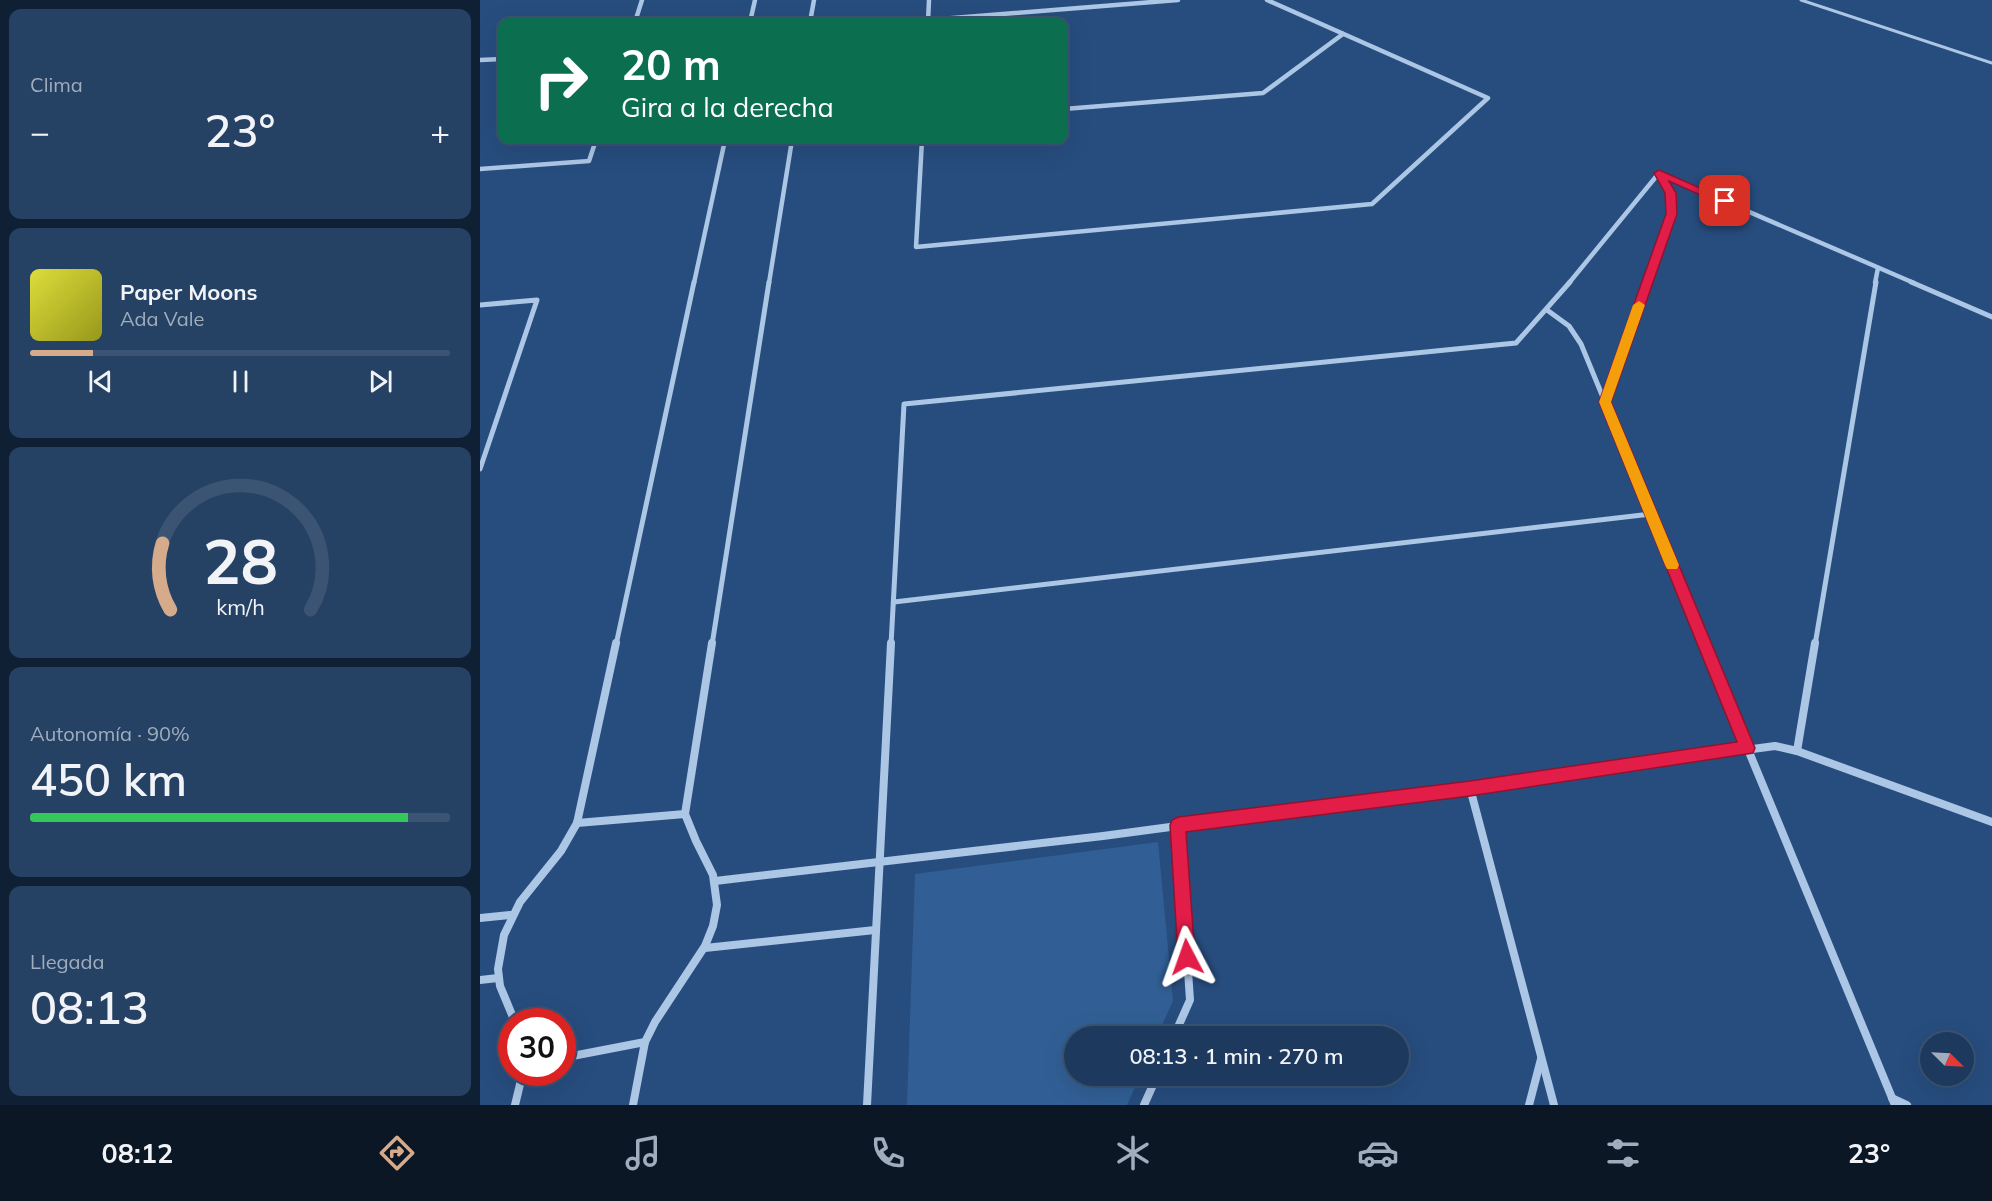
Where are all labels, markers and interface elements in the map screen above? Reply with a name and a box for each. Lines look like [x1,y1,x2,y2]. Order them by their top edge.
text: 20 m [621,38,721,91]
icon: right [522,42,600,120]
text: Clima [30,72,83,97]
text: Gira a la derecha [621,90,834,124]
text: 23° [205,102,275,158]
text: − [30,111,50,152]
text: + [430,111,450,152]
pin [1699,175,1750,226]
icon: arrive [1708,184,1741,217]
text: Paper Moons [120,278,258,306]
text: Ada Vale [120,306,204,331]
icon: previous [84,365,117,398]
icon: pause [224,365,257,398]
icon: next [364,365,397,398]
text: 28 [203,521,277,600]
text: km/h [216,593,264,620]
text: Autonomía · 90% [30,721,190,746]
text: 450 km [30,751,187,807]
position arrow [1155,925,1219,989]
text: Llegada [30,949,105,974]
text: 08:13 [30,979,149,1035]
speed limit sign: 30 [498,1008,576,1086]
north arrow [1920,1032,1974,1086]
map controls [1920,1032,1974,1086]
text: 08:13 · 1 min · 270 m [1129,1042,1344,1070]
icon: directions [376,1132,418,1174]
icon: music [622,1132,664,1174]
icon: phone [867,1132,909,1174]
icon: climate [1112,1132,1154,1174]
icon: car [1357,1132,1399,1174]
icon: filters [1602,1132,1644,1174]
text: 08:12 [102,1136,173,1170]
text: 23° [1848,1136,1890,1170]

